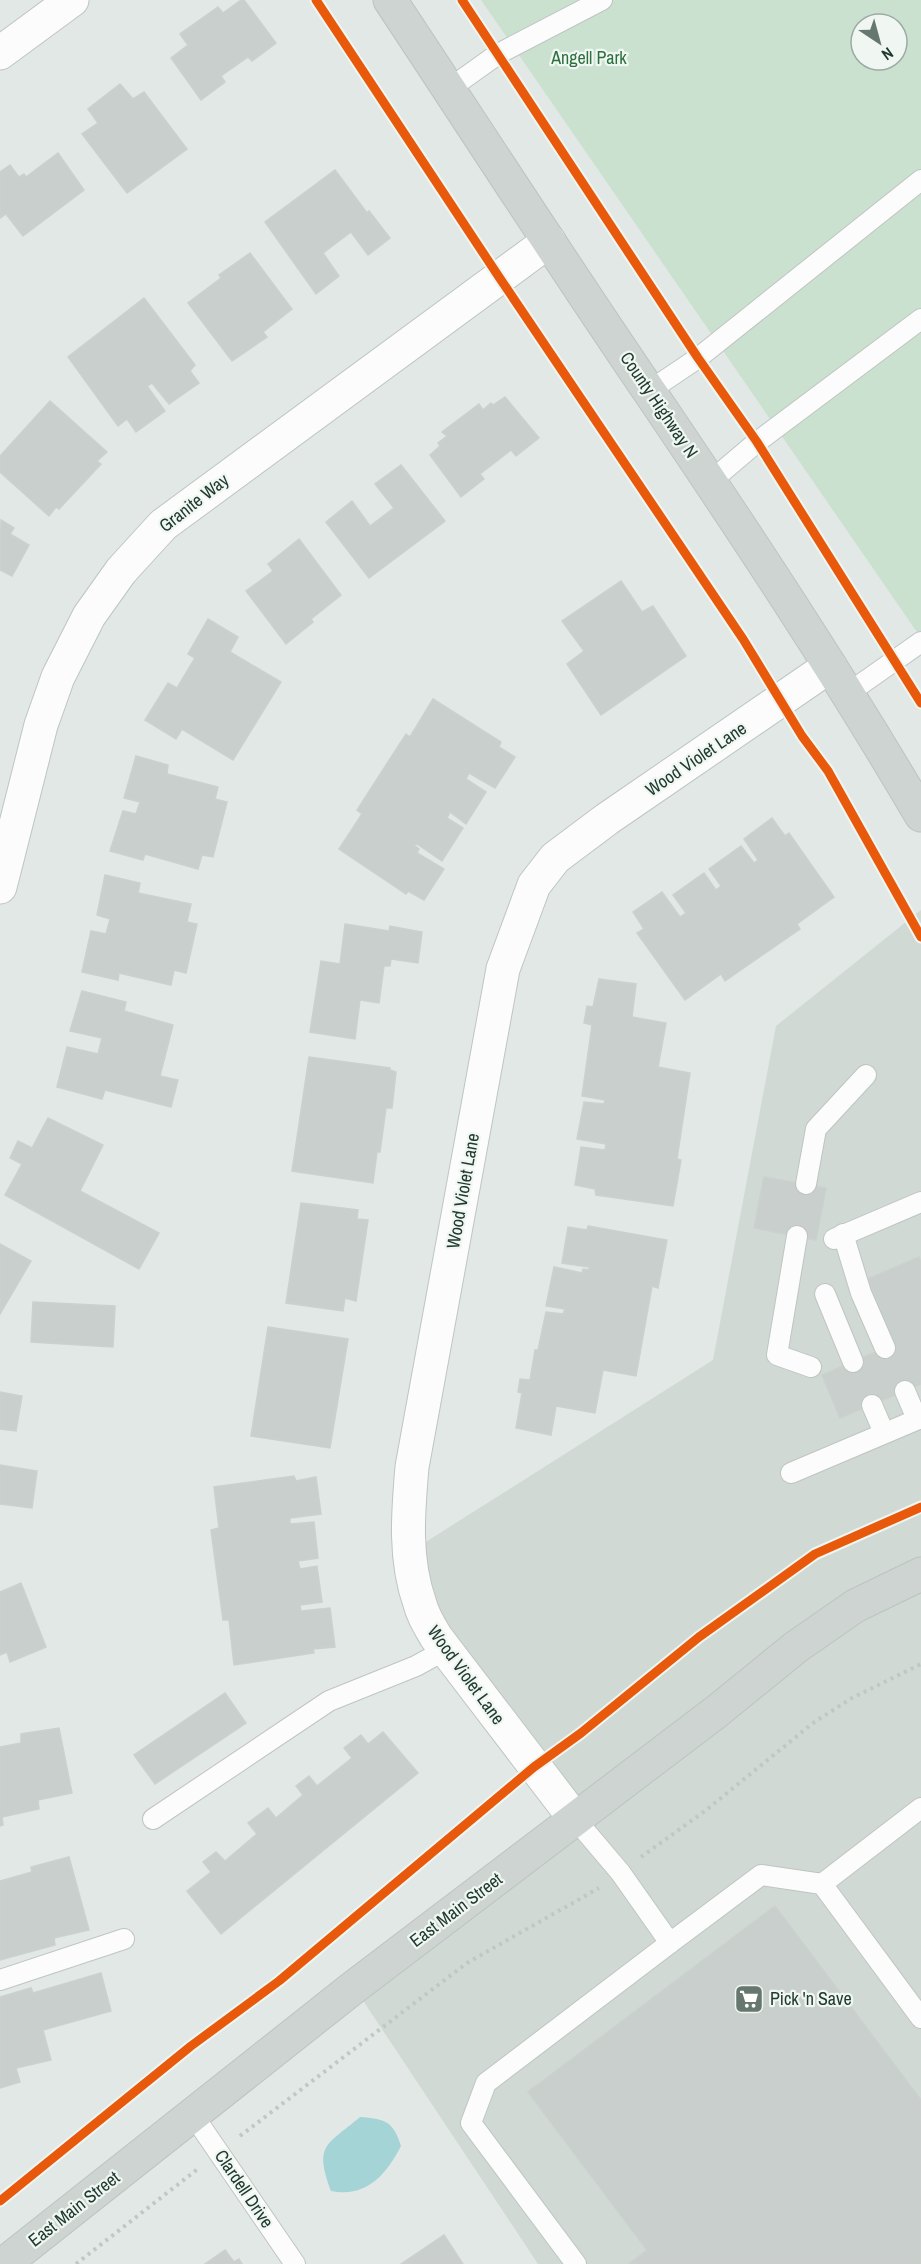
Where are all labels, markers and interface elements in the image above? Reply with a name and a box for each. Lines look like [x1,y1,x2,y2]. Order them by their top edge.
north arrow [849,12,909,72]
text: N [878,42,898,66]
park label: Angell Park [550,45,627,70]
street label: County Highway N [615,347,704,463]
street label: Granite Way [154,467,234,538]
street label: Wood Violet Lane [640,716,751,802]
street label: Wood Violet Lane [440,1131,485,1251]
street label: Wood Violet Lane [422,1620,511,1729]
street label: East Main Street [404,1867,507,1953]
supermarket icon: Pick 'n Save [733,1983,765,2015]
place label: Pick 'n Save [770,1986,852,2011]
street label: Clardell Drive [209,2145,280,2233]
street label: East Main Street [23,2165,125,2252]

